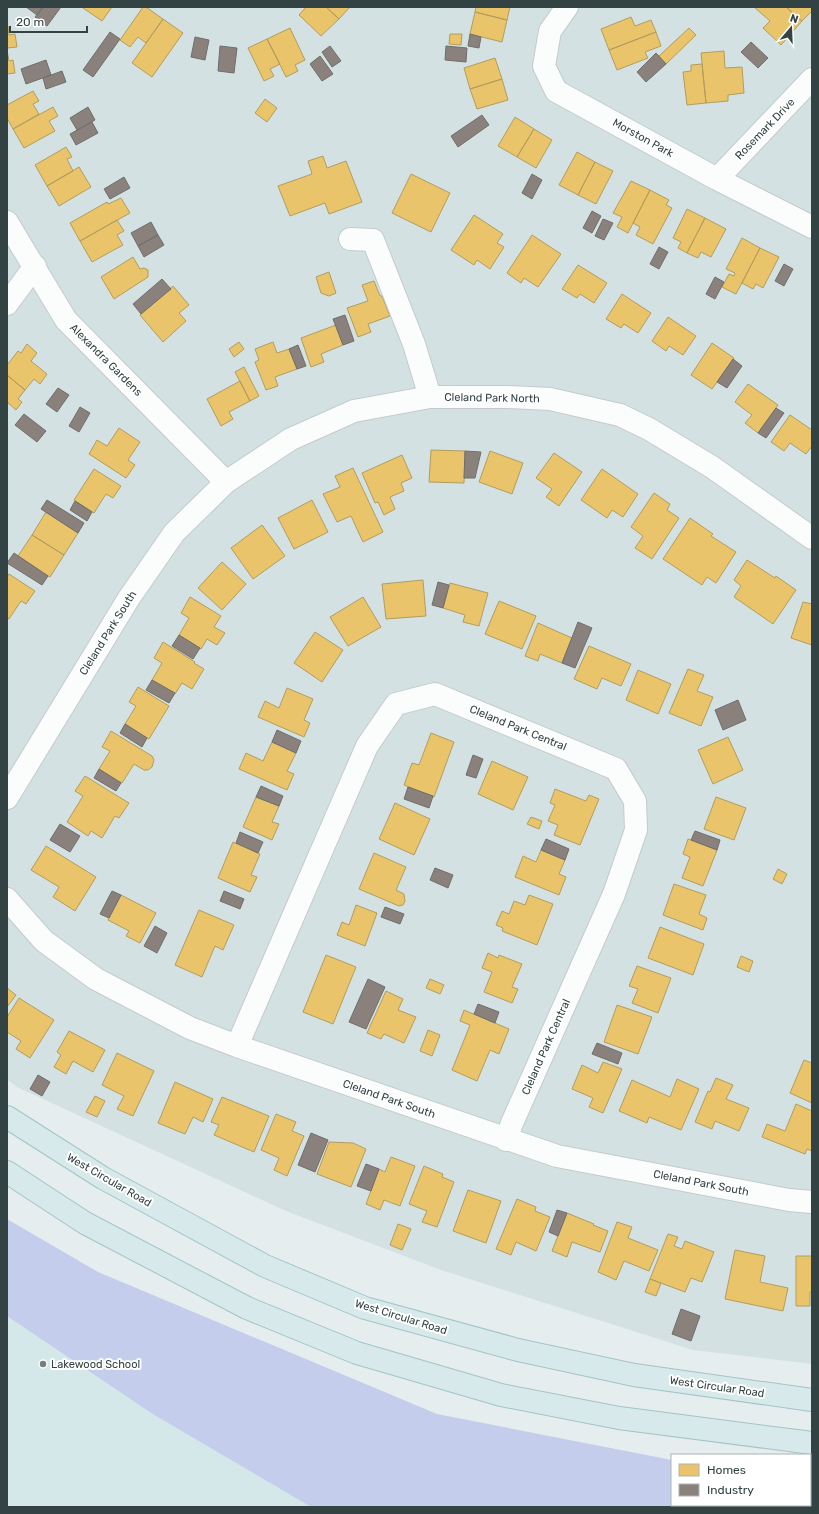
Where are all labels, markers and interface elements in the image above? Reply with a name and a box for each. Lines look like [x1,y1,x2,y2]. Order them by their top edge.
scale bar [10,8,87,34]
north arrow [771,8,811,48]
text: N [788,12,800,26]
text: 20 m [16,15,44,29]
street label: Rosemark Drive [733,96,797,162]
street label: Morston Park [610,116,676,160]
street label: Alexandra Gardens [67,321,145,399]
street label: Cleland Park North [444,391,540,405]
street label: Cleland Park South [77,588,139,678]
street label: Cleland Park Central [468,703,568,753]
street label: Cleland Park Central [519,997,573,1097]
street label: Cleland Park South [341,1077,437,1121]
street label: West Circular Road [64,1150,154,1210]
street label: Cleland Park South [652,1167,750,1199]
street label: West Circular Road [353,1297,449,1337]
place label: Lakewood School [51,1358,140,1371]
marker: Lakewood School [38,1359,48,1369]
street label: West Circular Road [669,1374,765,1400]
legend [671,1454,811,1506]
text: Homes [707,1463,746,1477]
text: Industry [707,1483,754,1497]

